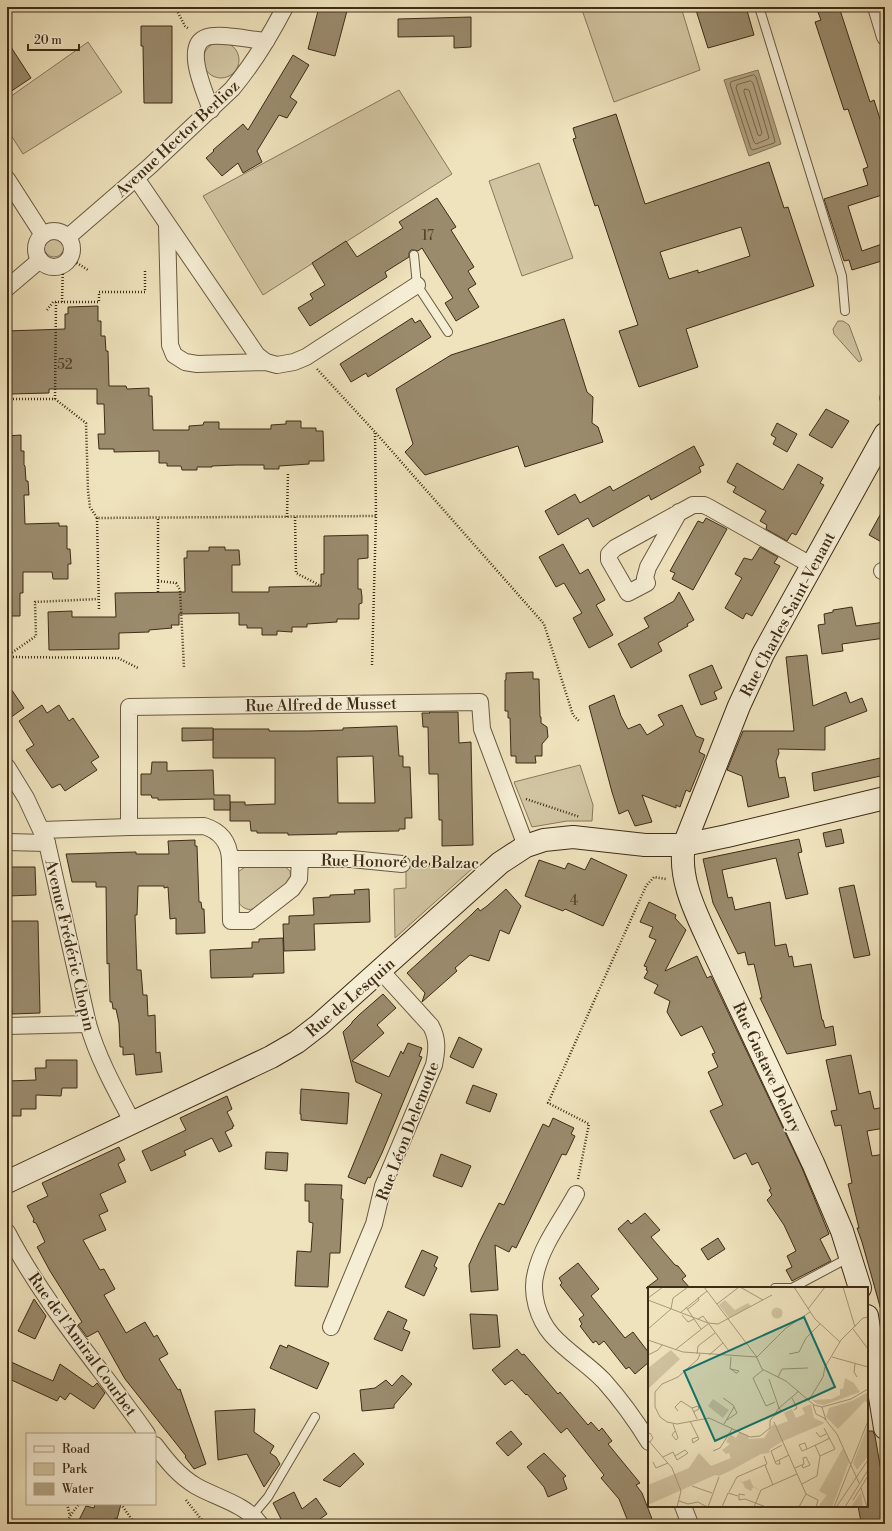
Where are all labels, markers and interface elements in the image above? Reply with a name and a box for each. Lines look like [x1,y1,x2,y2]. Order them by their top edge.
scale bar [28,26,79,52]
text: 20 m [34,33,62,48]
street label: Avenue Hector Berlioz [111,76,244,202]
house number: 17 [422,227,434,245]
house number: 52 [57,356,73,374]
street label: Rue Charles Saint-Venant [736,528,840,700]
street label: Rue Alfred de Musset [245,694,397,716]
street label: Rue Honoré de Balzac [321,851,479,873]
street label: Avenue Frédéric Chopin [40,856,100,1034]
house number: 4 [570,892,578,910]
street label: Rue de Lesquin [302,953,400,1042]
street label: Rue Gustave Delory [728,999,806,1136]
street label: Rue Léon Delemotte [372,1059,444,1204]
street label: Rue de l'Amiral Courbet [23,1269,141,1420]
inset map [648,1287,868,1507]
legend [26,1433,156,1505]
text: Road [62,1442,90,1457]
text: Park [62,1462,88,1477]
text: Water [61,1482,94,1497]

